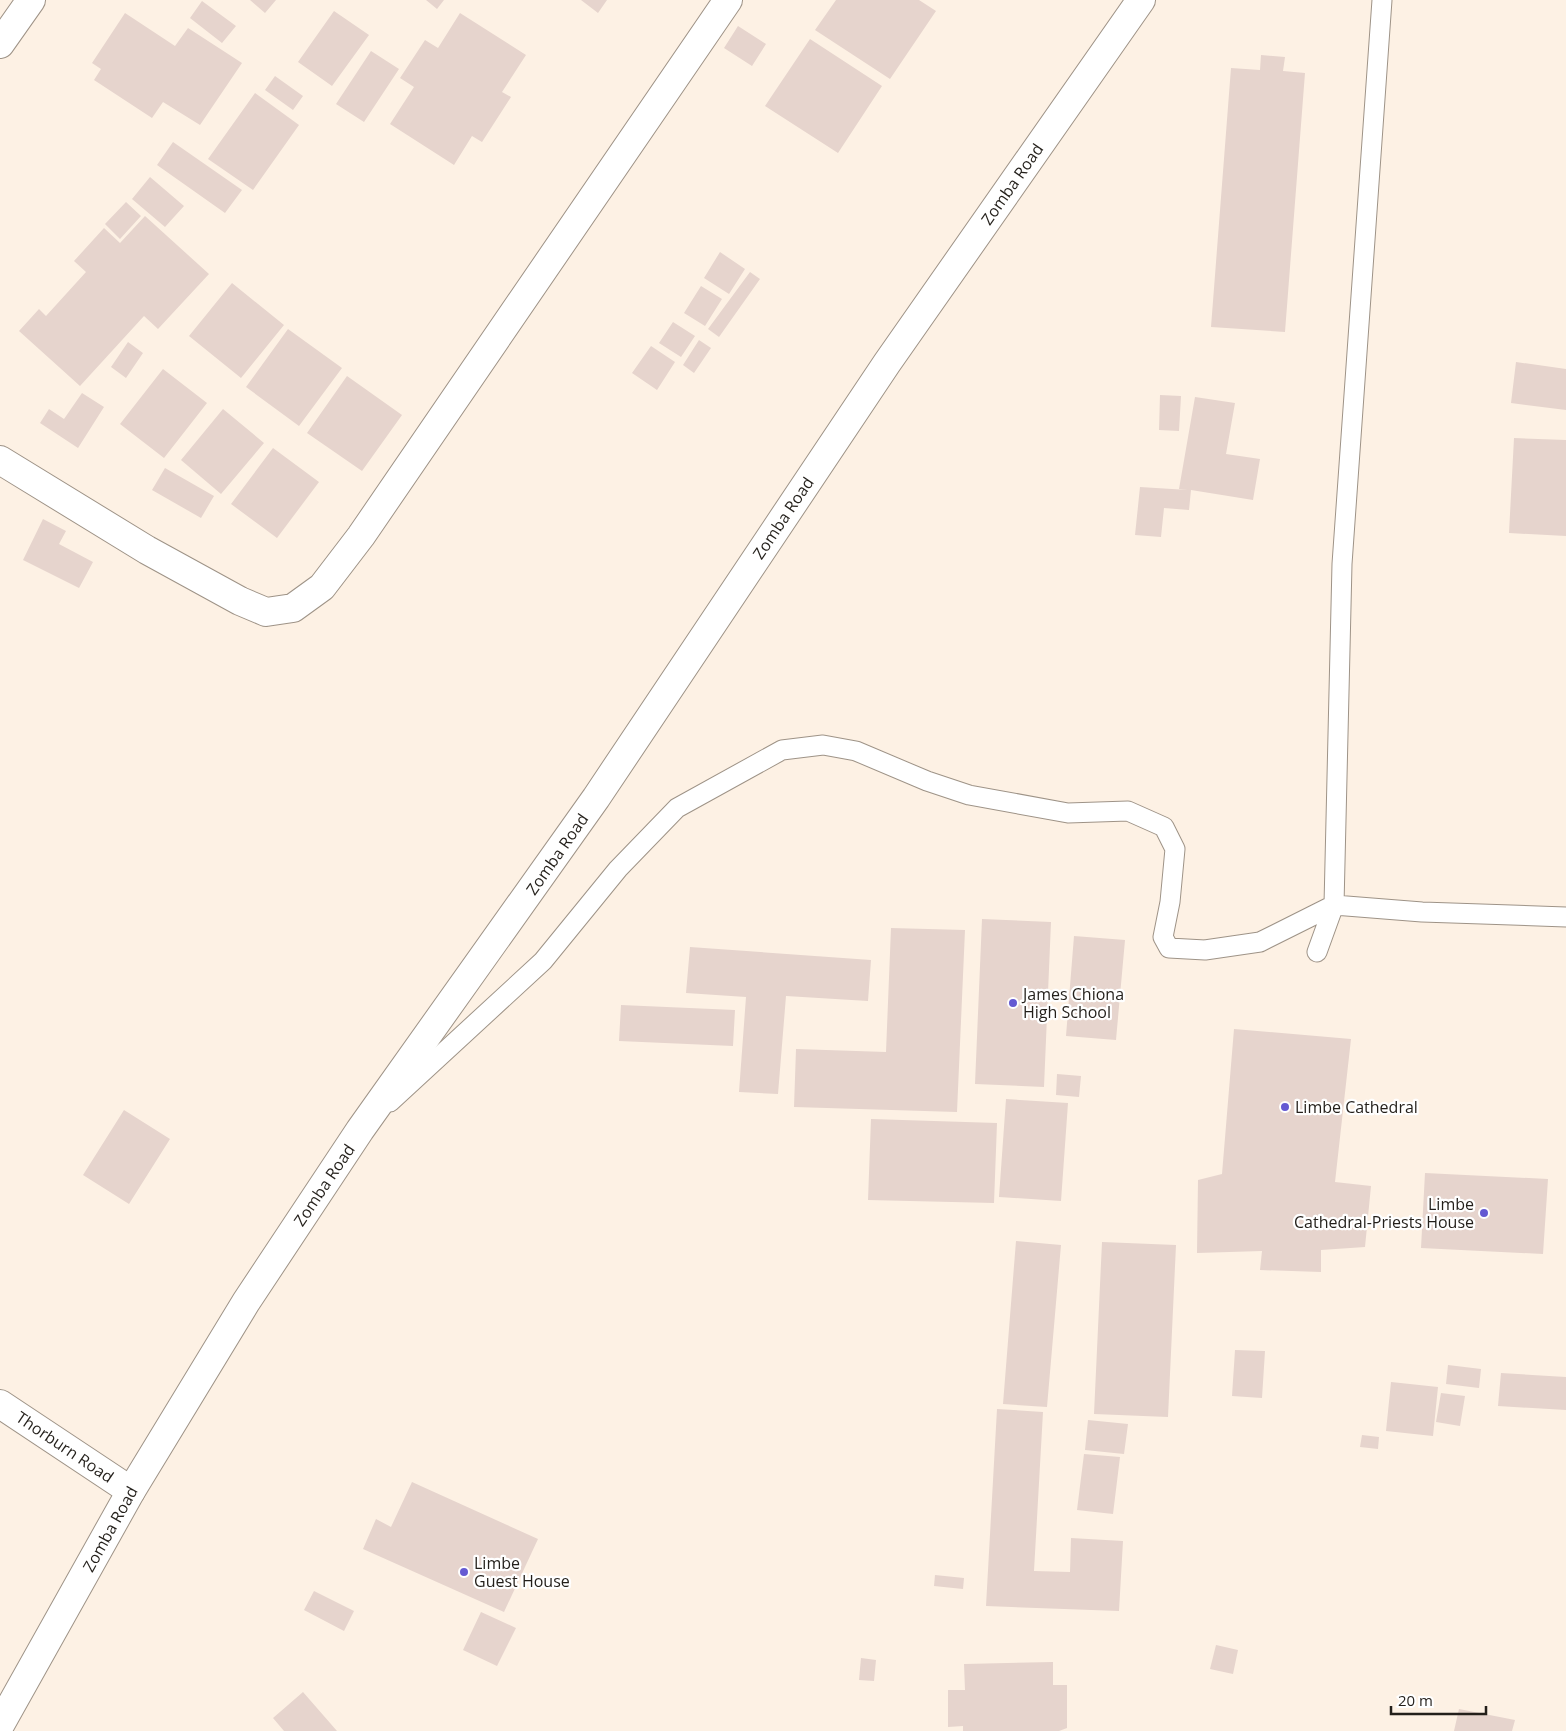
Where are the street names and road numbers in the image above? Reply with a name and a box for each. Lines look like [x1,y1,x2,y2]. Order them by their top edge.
street label: Zomba Road [976,139,1048,229]
street label: Zomba Road [747,473,819,563]
street label: Zomba Road [521,809,593,899]
street label: Zomba Road [288,1140,360,1230]
street label: Thorburn Road [12,1406,118,1488]
street label: Zomba Road [77,1482,143,1576]

